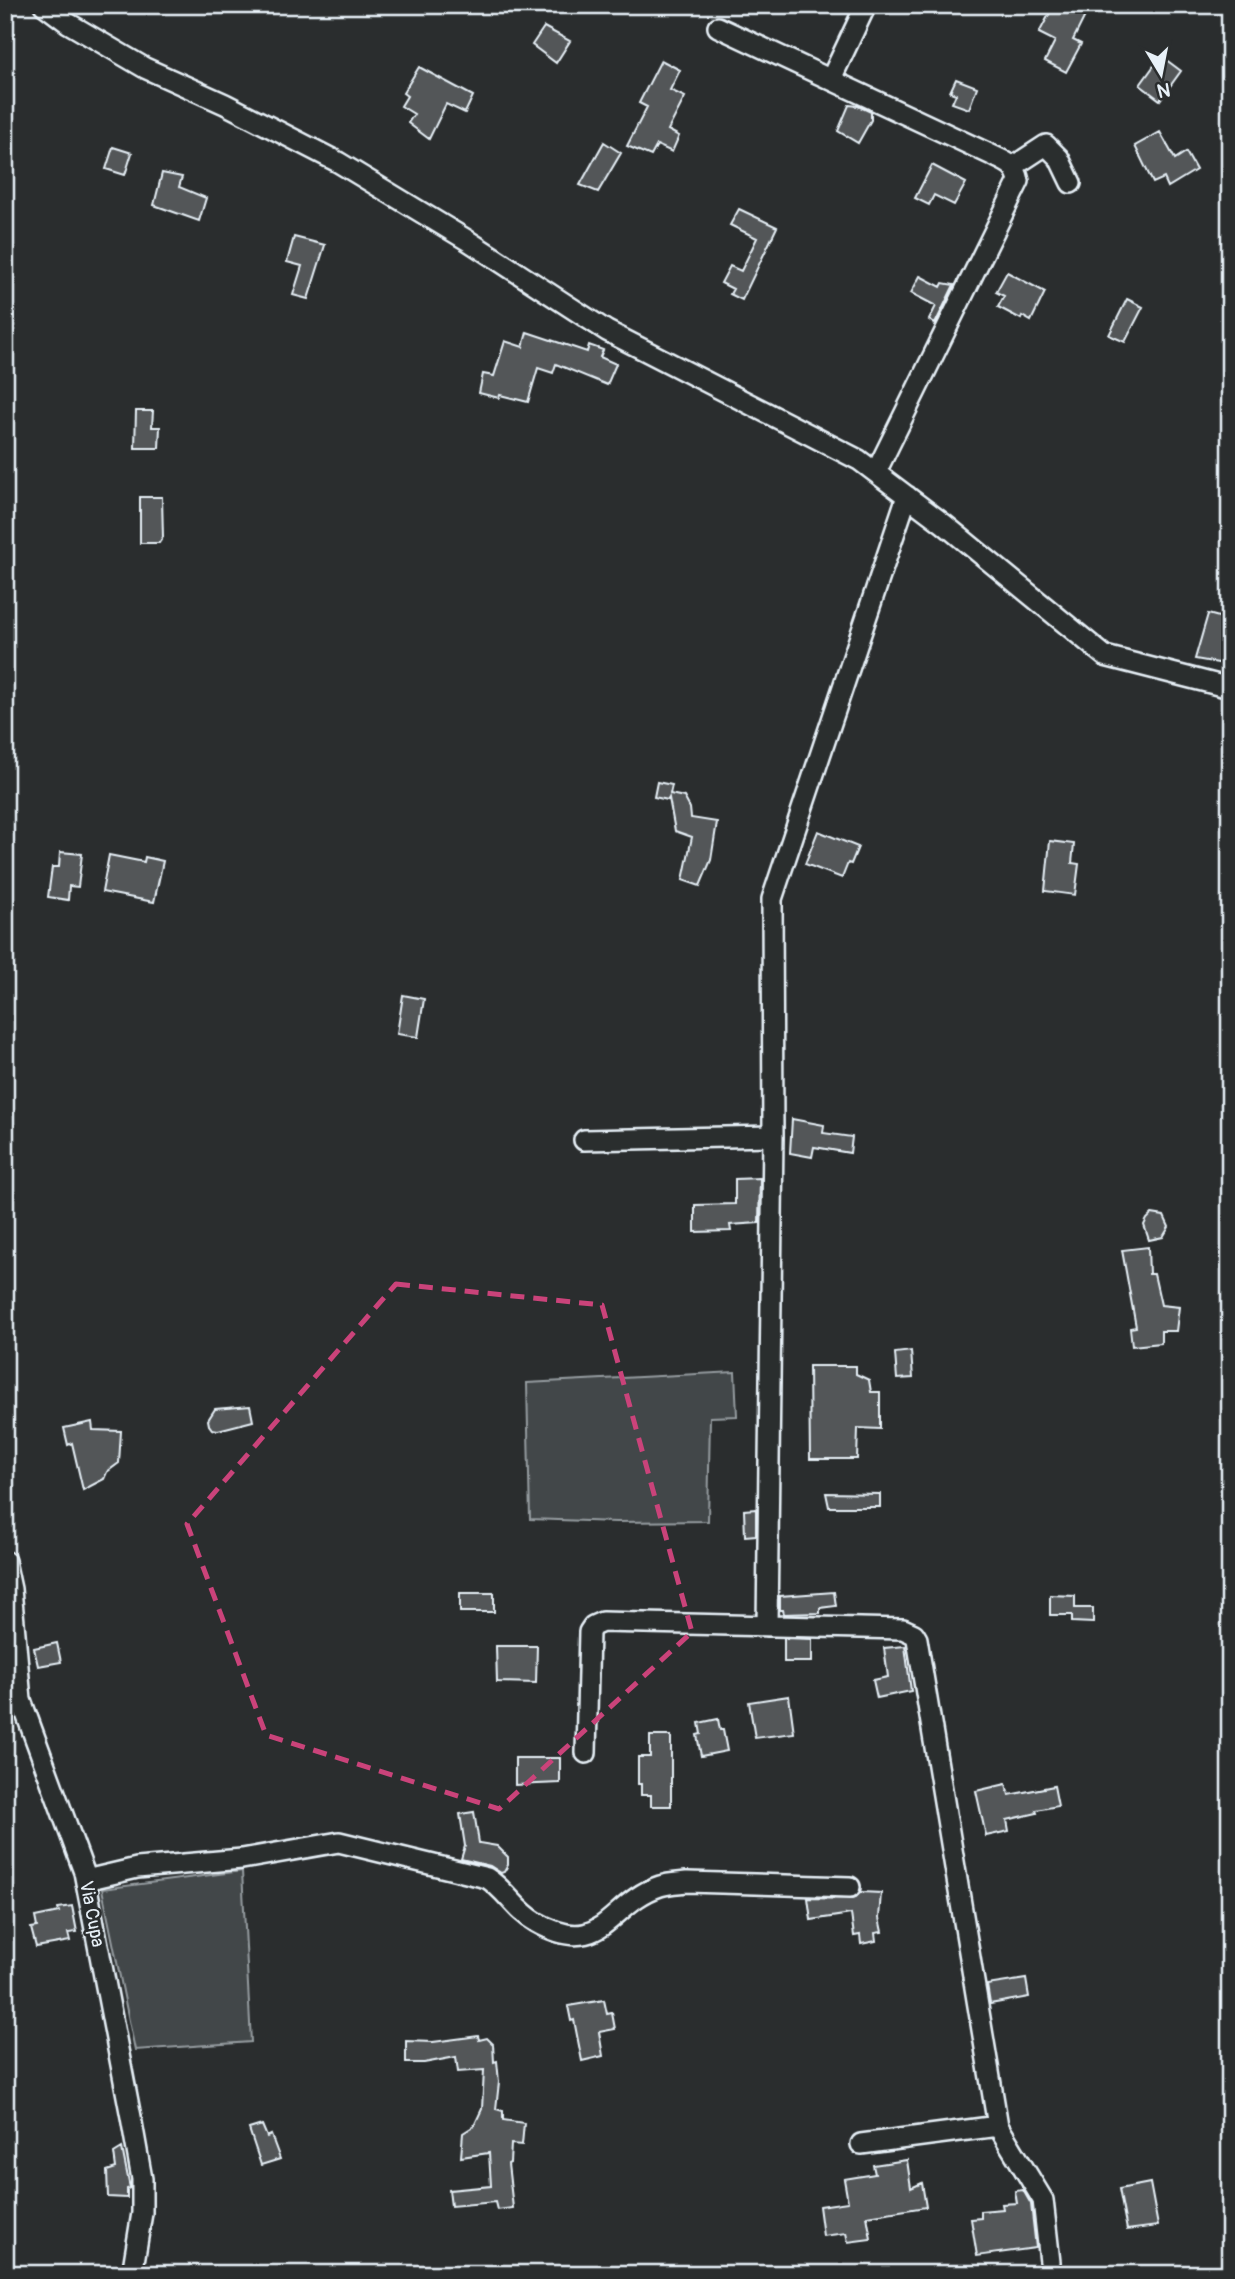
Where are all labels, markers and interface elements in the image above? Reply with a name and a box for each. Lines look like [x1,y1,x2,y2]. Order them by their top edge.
north arrow [1126,38,1196,108]
text: N [1155,77,1172,103]
street label: Via Cupa [74,1879,110,1949]

